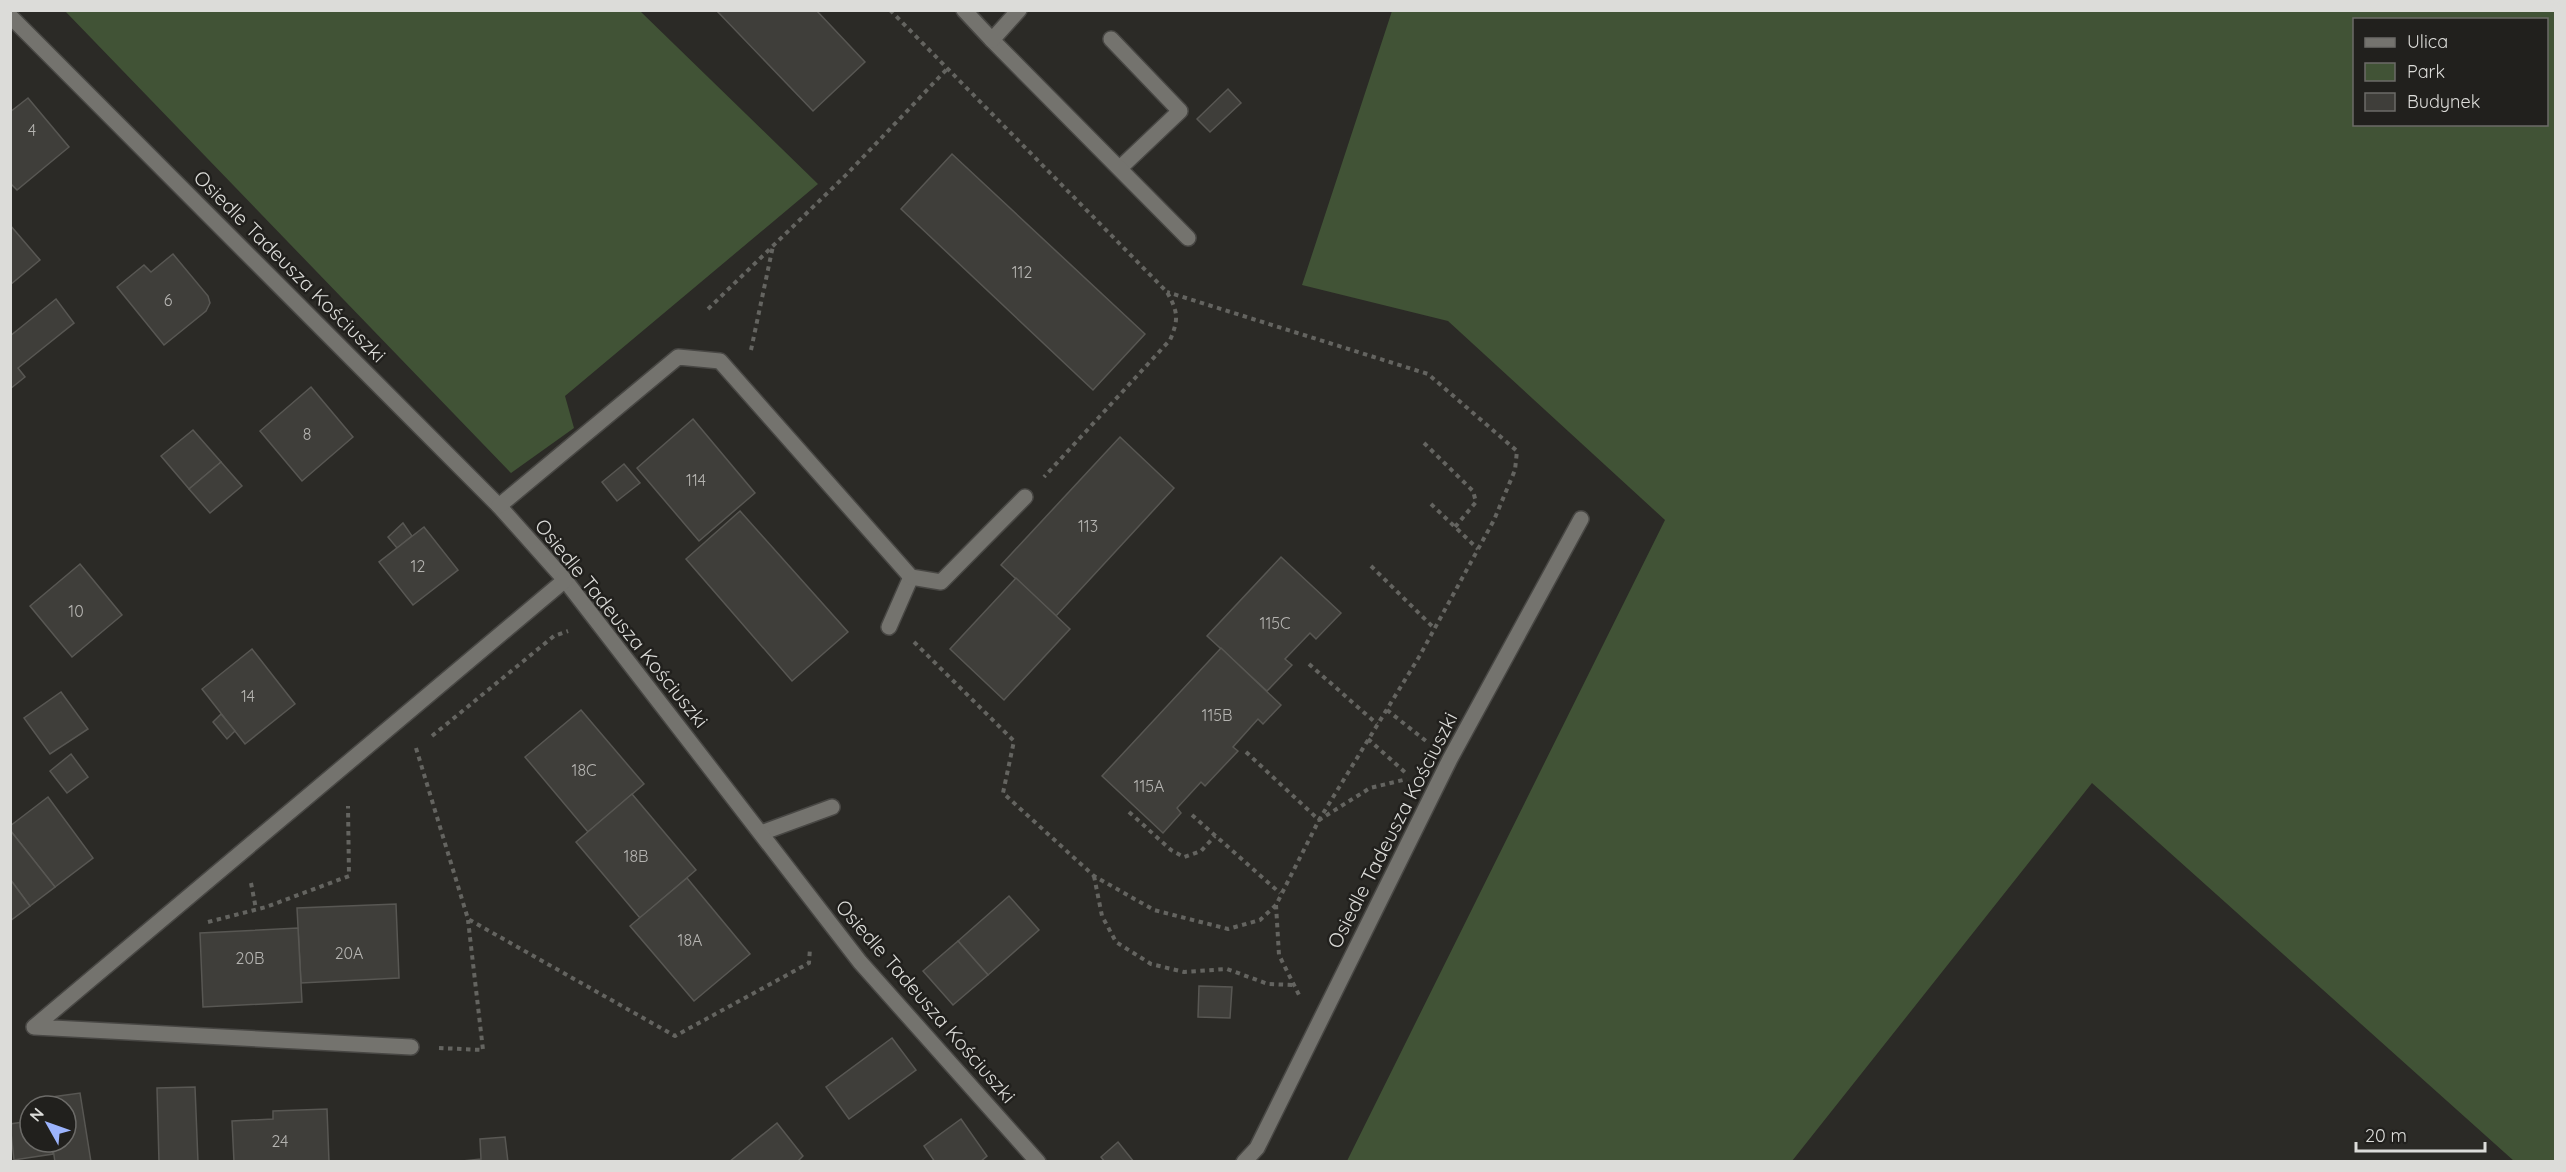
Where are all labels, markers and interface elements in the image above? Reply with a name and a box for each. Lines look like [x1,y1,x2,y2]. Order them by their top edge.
legend [2353,18,2548,126]
text: Ulica [2407,30,2448,53]
text: Park [2407,60,2445,83]
text: Budynek [2407,90,2480,113]
house number: 4 [28,120,36,140]
street label: Osiedle Tadeusza Kościuszki [189,165,391,367]
house number: 112 [1012,262,1032,282]
house number: 6 [164,290,173,310]
house number: 8 [303,424,311,444]
house number: 114 [686,470,706,490]
street label: Osiedle Tadeusza Kościuszki [530,513,714,733]
house number: 113 [1078,516,1098,536]
house number: 12 [411,556,426,576]
house number: 10 [68,601,84,621]
house number: 115C [1259,613,1291,633]
house number: 14 [241,686,255,706]
house number: 115B [1202,705,1232,725]
street label: Osiedle Tadeusza Kościuszki [1321,708,1463,952]
house number: 18C [571,760,597,780]
house number: 115A [1134,776,1164,796]
house number: 18B [624,846,648,866]
street label: Osiedle Tadeusza Kościuszki [831,894,1021,1108]
house number: 18A [678,930,702,950]
house number: 20A [335,943,363,963]
house number: 20B [236,948,264,968]
north arrow [18,1094,78,1154]
text: N [25,1103,48,1125]
scale bar [2356,1115,2485,1153]
text: 20 m [2365,1124,2407,1147]
house number: 24 [271,1131,289,1151]

